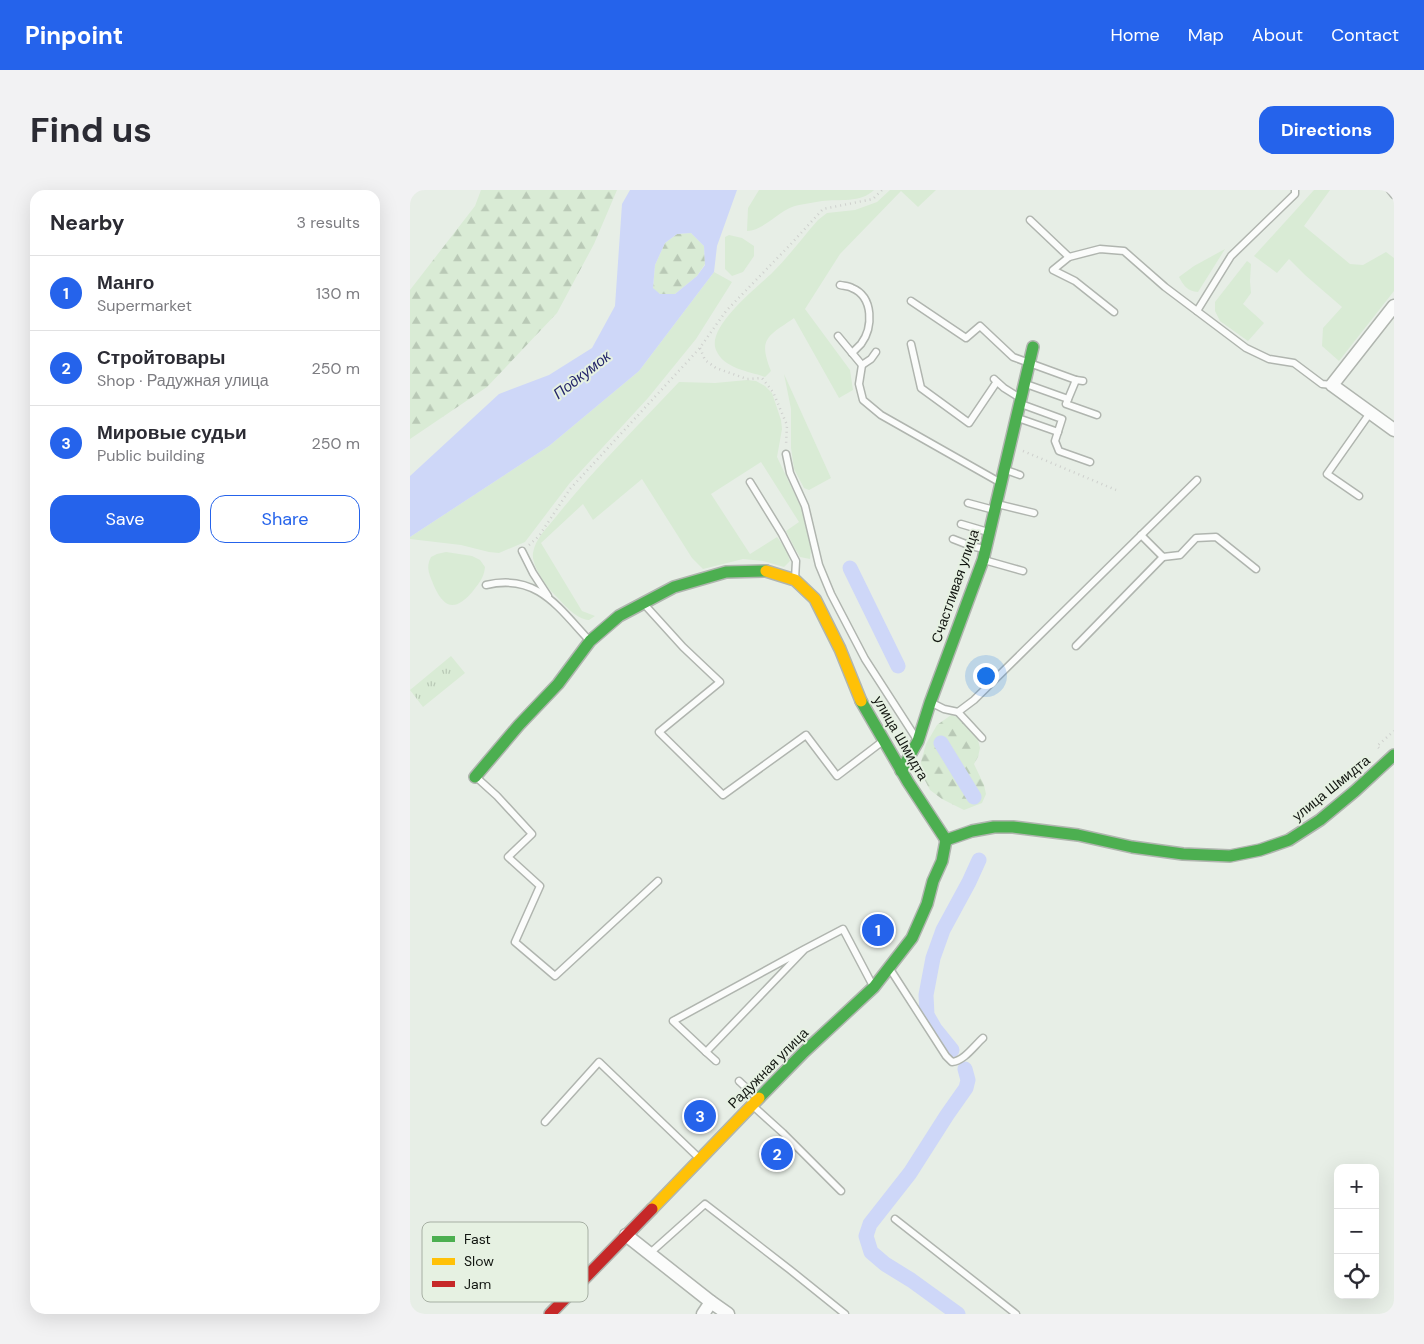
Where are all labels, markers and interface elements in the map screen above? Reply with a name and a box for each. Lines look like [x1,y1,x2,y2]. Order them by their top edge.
text: Pinpoint [25,20,123,51]
text: Home [1110,23,1160,47]
text: Map [1188,23,1224,47]
text: About [1252,23,1303,47]
text: Contact [1331,23,1399,47]
button: Directions [1259,106,1394,154]
text: Find us [30,107,152,153]
text: Nearby [50,209,124,237]
text: 3 results [297,212,360,233]
text: Манго [97,270,154,295]
text: 1 [63,283,69,304]
text: 130 m [316,283,360,304]
text: Supermarket [97,295,192,316]
text: Стройтовары [97,345,225,370]
water label: Подкумок [549,346,616,404]
text: 2 [61,358,71,379]
text: 250 m [312,358,360,379]
text: Shop · Радужная улица [97,370,269,391]
text: Мировые судьи [97,420,247,445]
text: 3 [61,433,71,454]
text: 250 m [312,433,360,454]
text: Public building [97,445,205,466]
button: Save [50,495,200,543]
button: Share [210,495,360,543]
street label: Счастливая улица [927,527,983,645]
your location [973,663,999,689]
street label: улица Шмидта [870,692,933,784]
street label: улица Шмидта [1289,751,1374,825]
pin: 1 [862,911,894,949]
street label: Радужная улица [724,1024,812,1112]
pin: 3 [684,1097,716,1135]
pin: 2 [761,1135,793,1173]
map controls [1334,1164,1379,1299]
button: + [1334,1164,1379,1209]
button: − [1334,1209,1379,1254]
legend [422,1222,588,1302]
text: Fast [464,1230,491,1248]
text: Slow [464,1252,494,1270]
button: locate [1334,1254,1379,1299]
text: Jam [464,1275,491,1293]

